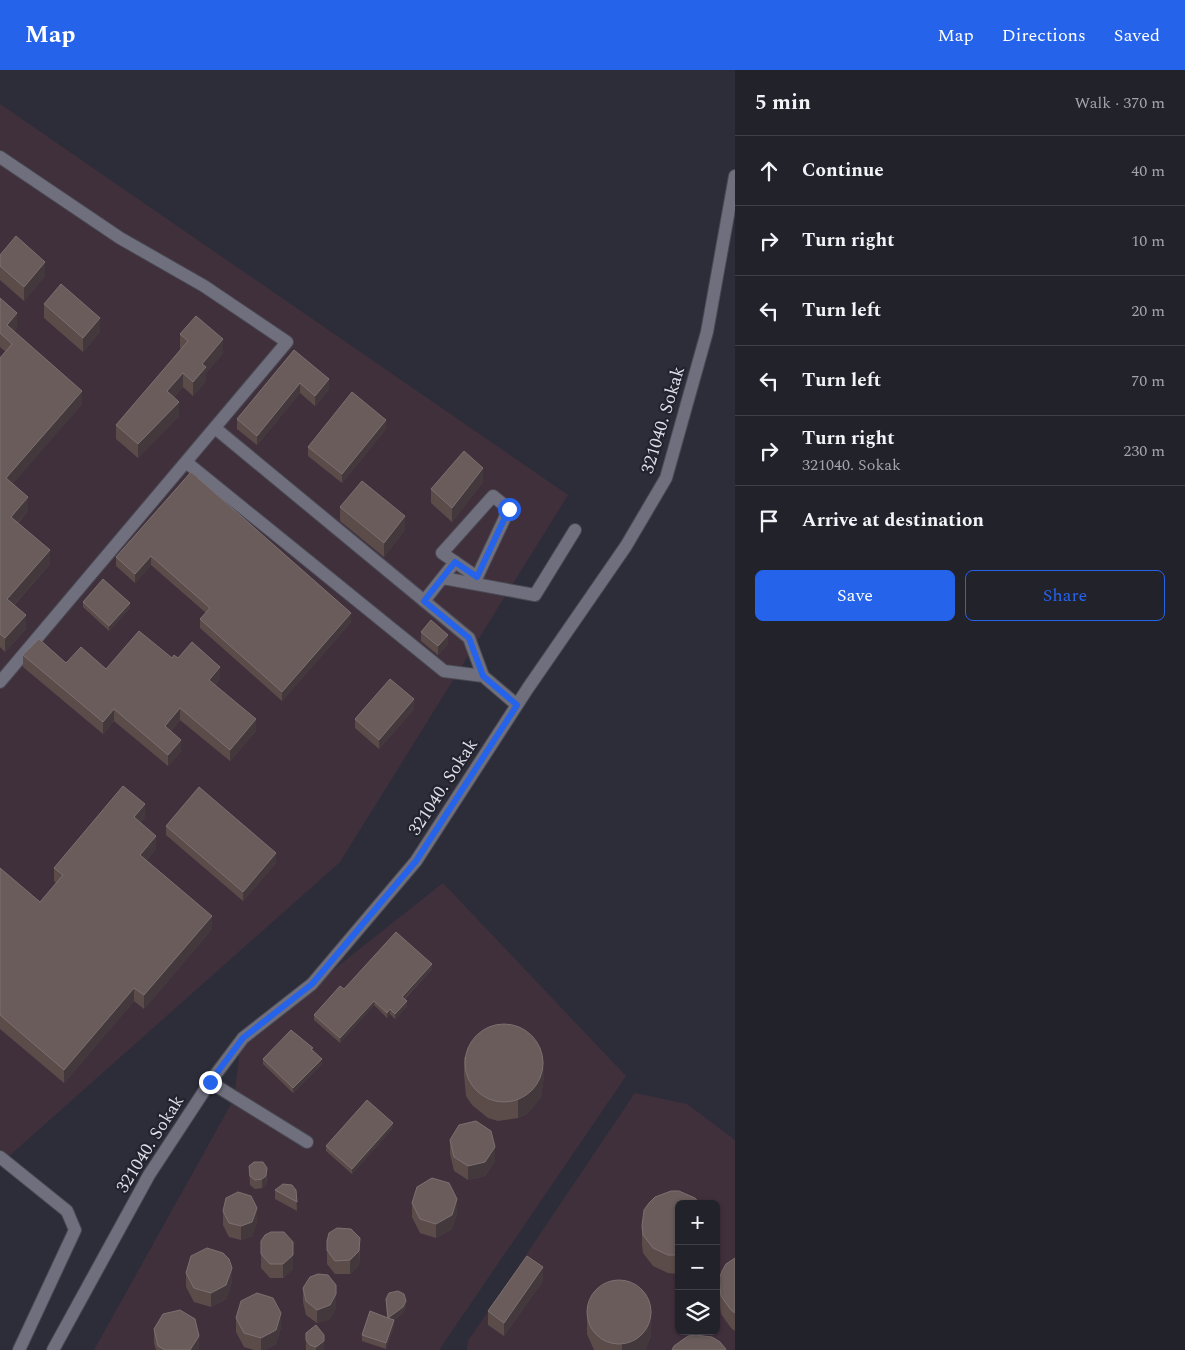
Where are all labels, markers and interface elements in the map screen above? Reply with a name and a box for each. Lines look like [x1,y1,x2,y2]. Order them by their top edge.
text: Map [25,17,75,53]
text: Map [938,22,974,49]
text: Directions [1002,22,1086,49]
text: Saved [1114,22,1160,49]
text: 5 min [755,87,811,119]
text: Walk · 370 m [1074,91,1165,115]
text: Continue [802,156,884,185]
icon: ahead [755,157,783,185]
text: 40 m [1131,159,1165,183]
text: Turn right [802,226,895,255]
icon: right [755,227,783,255]
text: 10 m [1131,229,1165,253]
text: Turn left [802,296,881,325]
icon: left [755,297,783,325]
text: 20 m [1131,299,1165,323]
street label: 321040. Sokak [634,363,692,477]
text: Turn left [802,366,881,395]
icon: left [755,367,783,395]
text: 70 m [1131,369,1165,393]
text: Turn right [802,424,895,453]
icon: right [755,437,783,465]
text: 230 m [1123,439,1165,463]
text: 321040. Sokak [802,453,901,477]
route start [498,498,521,521]
text: Arrive at destination [802,506,984,535]
icon: arrive [755,507,783,535]
button: Save [755,570,955,621]
button: Share [965,570,1165,621]
street label: 321040. Sokak [401,733,485,841]
route end [199,1071,222,1094]
street label: 321040. Sokak [109,1090,191,1198]
map controls [675,1200,720,1335]
button: + [675,1200,720,1245]
button: − [675,1245,720,1290]
button: layers [675,1290,720,1335]

